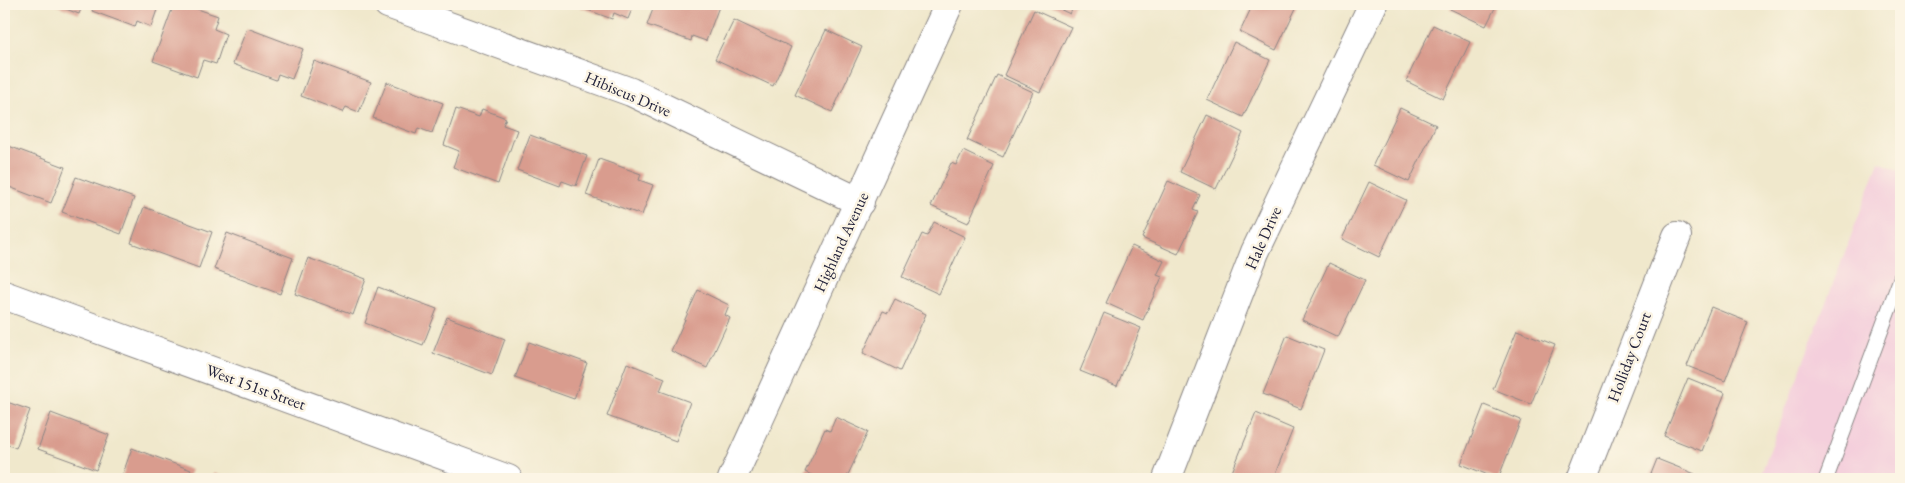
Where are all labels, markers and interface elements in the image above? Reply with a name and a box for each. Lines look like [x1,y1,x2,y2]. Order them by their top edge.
street label: Hibiscus Drive [582,66,674,122]
street label: Highland Avenue [809,189,873,295]
street label: Hale Drive [1240,203,1286,273]
street label: Holliday Court [1602,309,1656,405]
street label: West 151st Street [203,359,309,415]

